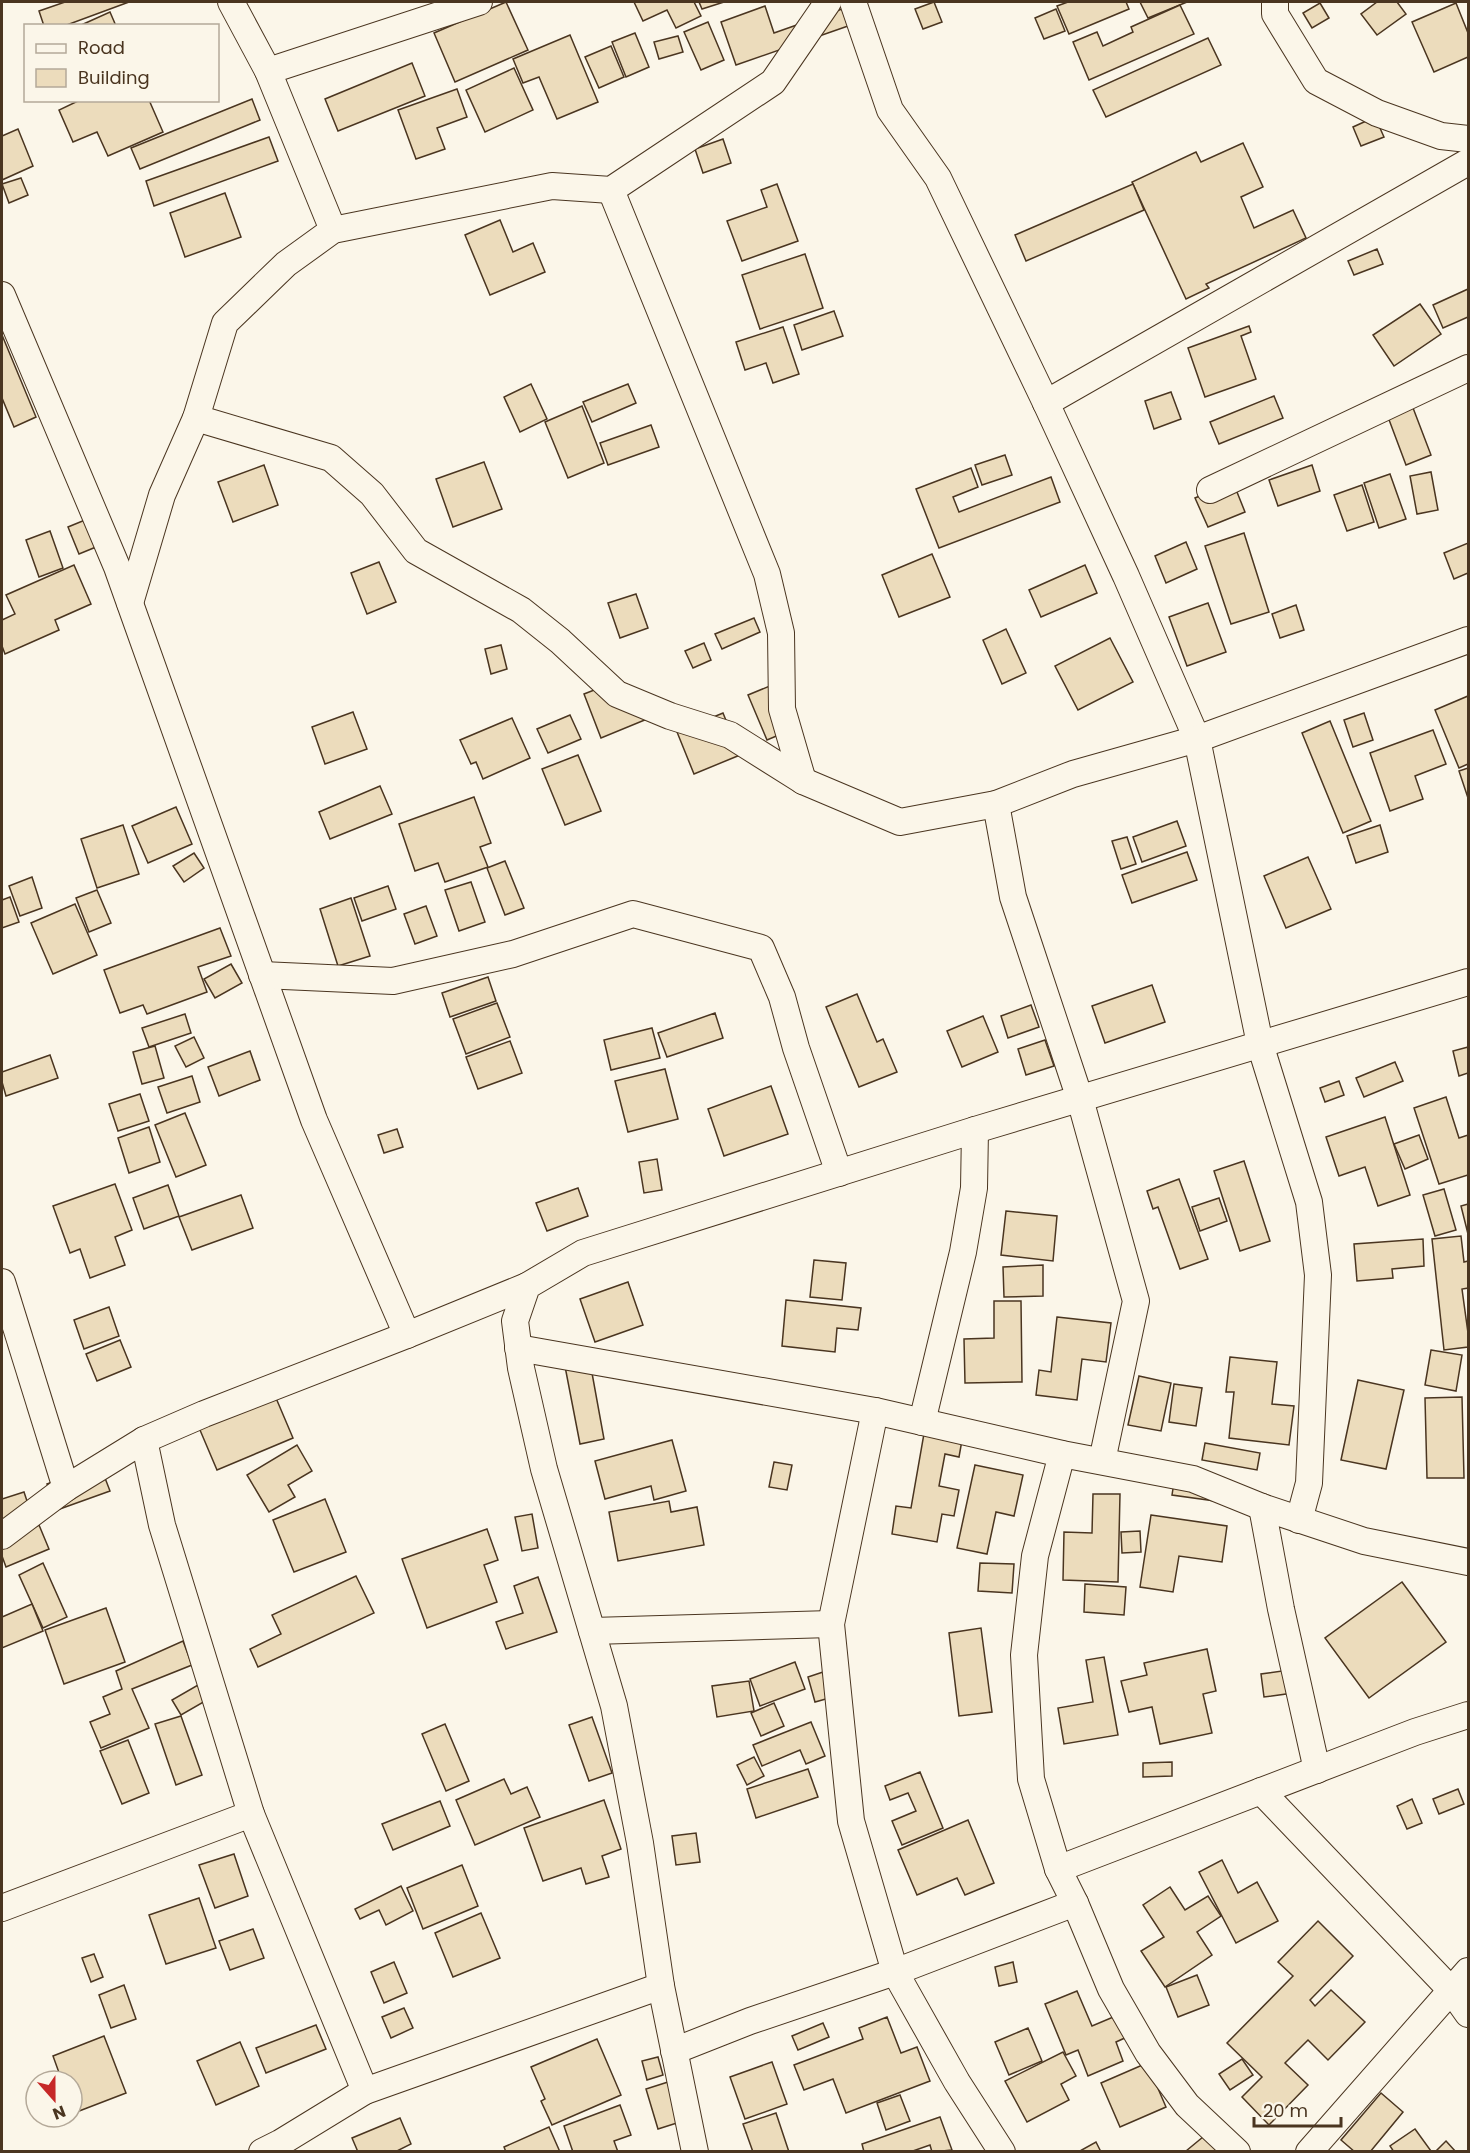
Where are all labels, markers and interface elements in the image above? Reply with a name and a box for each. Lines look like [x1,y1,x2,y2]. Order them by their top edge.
legend [24,24,219,102]
text: Road [78,35,125,60]
text: Building [78,65,150,90]
north arrow [24,2069,84,2129]
scale bar [1254,2090,1341,2128]
text: 20 m [1263,2098,1308,2123]
text: N [49,2100,69,2125]

